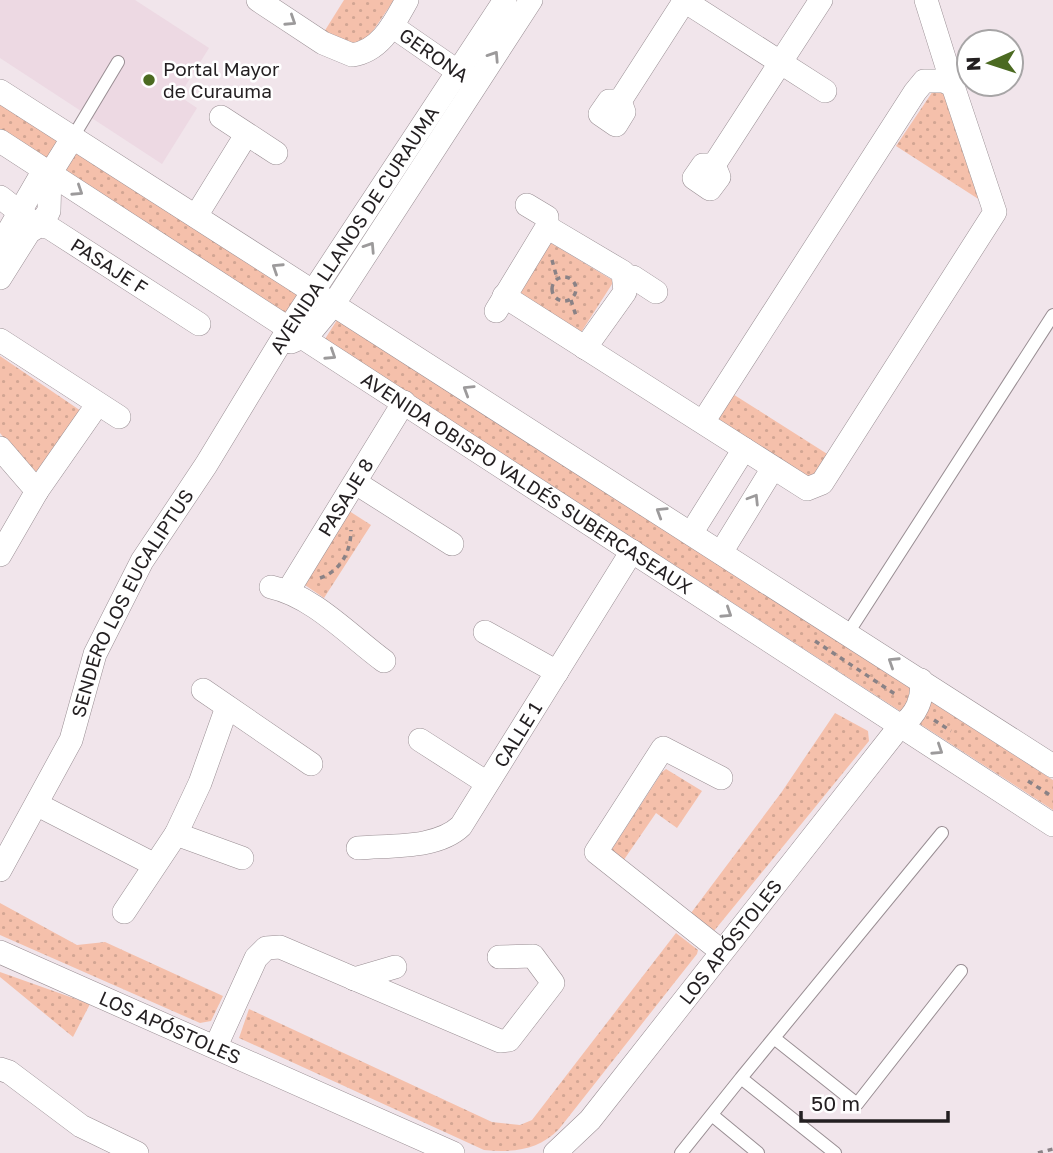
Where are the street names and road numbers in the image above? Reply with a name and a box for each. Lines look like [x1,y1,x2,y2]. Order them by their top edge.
street label: GERONA [395,23,474,87]
street label: AVENIDA LLANOS DE CURAUMA [264,101,443,358]
street label: PASAJE F [67,233,152,299]
street label: AVENIDA OBISPO VALDÉS SUBERCASEAUX [357,367,697,598]
street label: PASAJE 8 [313,454,378,540]
street label: SENDERO LOS EUCALIPTUS [66,484,198,720]
street label: CALLE 1 [488,697,546,771]
street label: LOS APÓSTOLES [674,874,786,1008]
street label: LOS APÓSTOLES [96,986,245,1068]

